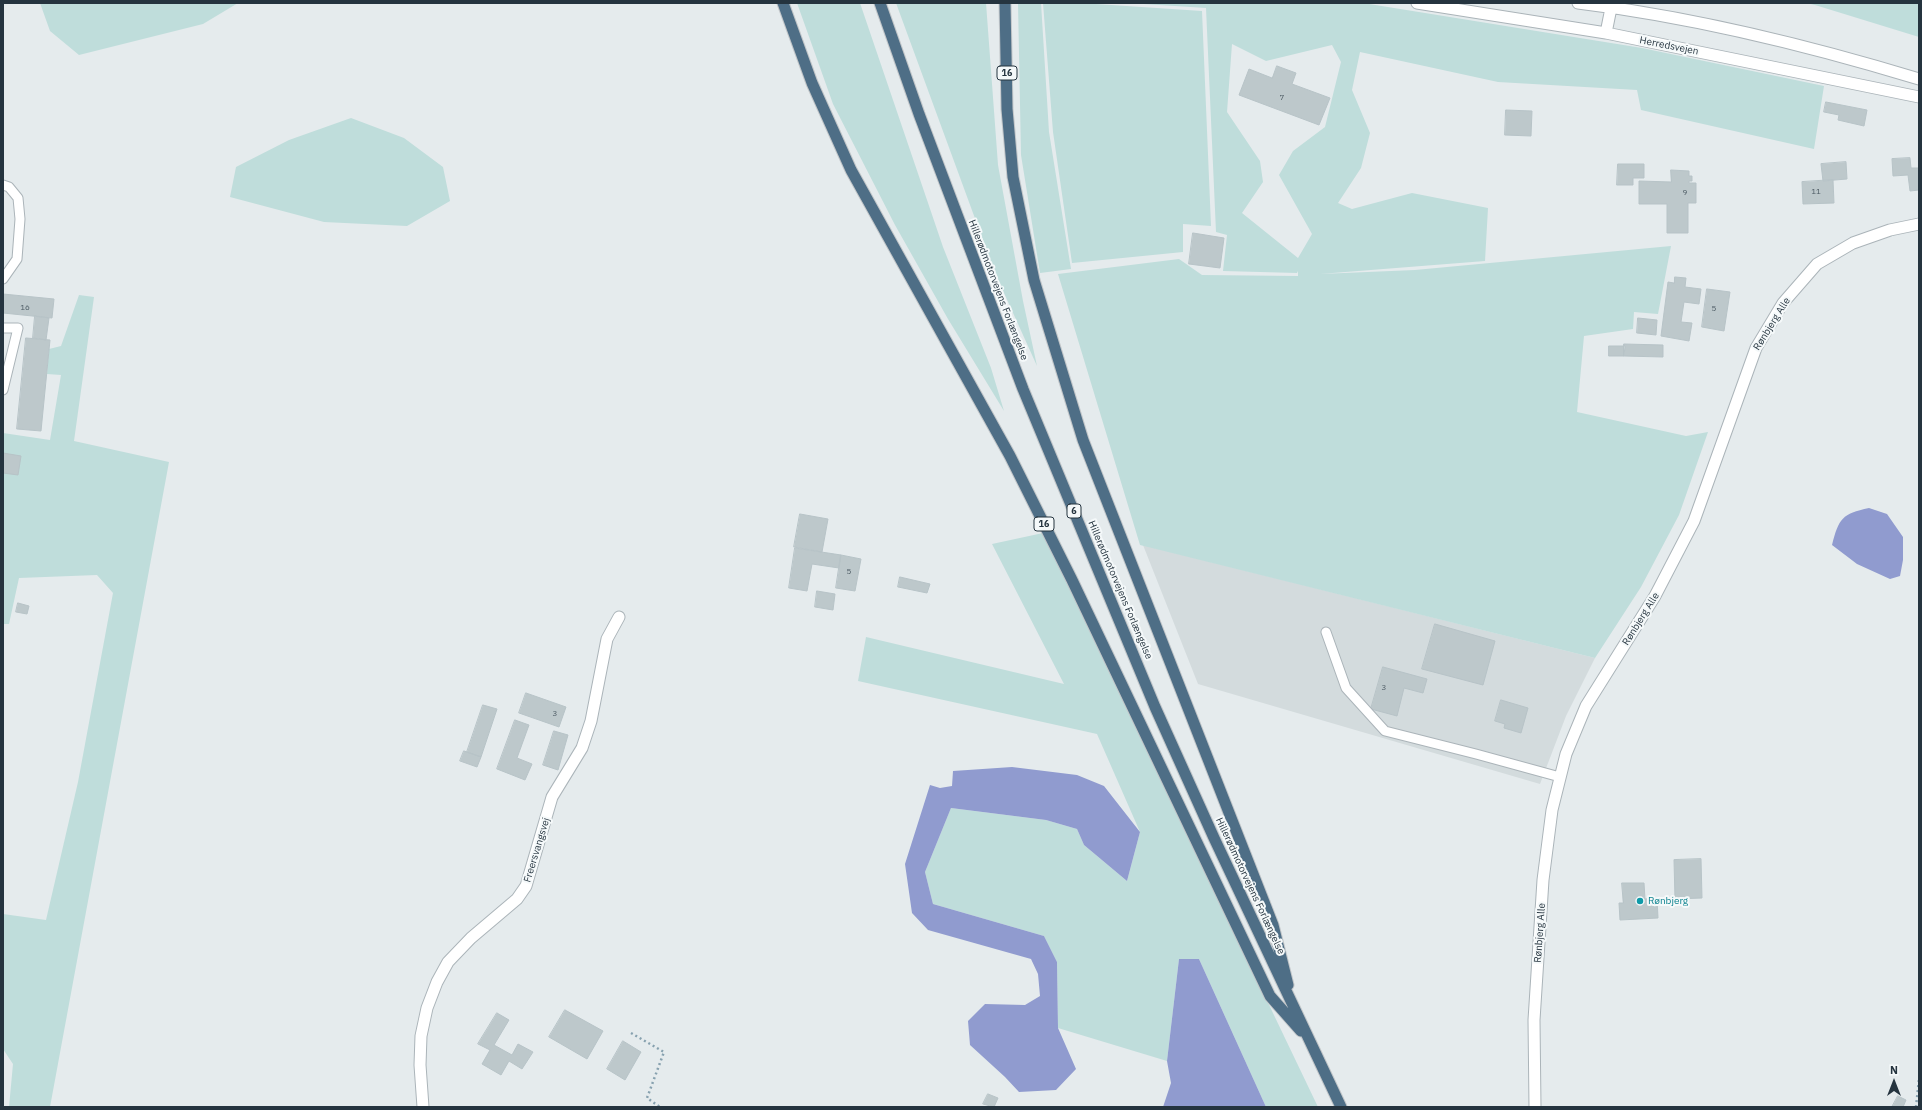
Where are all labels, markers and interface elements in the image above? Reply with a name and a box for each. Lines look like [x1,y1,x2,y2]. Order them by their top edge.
street label: Herredsvejen [1638,34,1700,58]
road number: 16 [997,66,1017,80]
house number: 7 [1280,93,1284,103]
house number: 11 [1811,187,1821,197]
house number: 9 [1683,188,1687,198]
street label: Hillerødmotorvejens Forlængelse [966,218,1030,362]
street label: Rønbjerg Alle [1751,295,1793,353]
house number: 16 [20,303,30,313]
house number: 5 [1712,304,1716,314]
road number: 6 [1067,504,1081,518]
road number: 16 [1034,517,1054,531]
street label: Hillerødmotorvejens Forlængelse [1085,519,1155,661]
house number: 5 [847,567,851,577]
street label: Rønbjerg Alle [1620,590,1662,648]
house number: 3 [1382,683,1386,693]
house number: 3 [553,709,557,719]
street label: Freersvangsvej [521,816,553,884]
street label: Hillerødmotorvejens Forlængelse [1213,816,1287,956]
place label: Rønbjerg [1648,895,1688,907]
marker: Rønbjerg [1635,896,1645,906]
street label: Rønbjerg Alle [1532,903,1548,963]
north arrow [1874,1062,1914,1102]
text: N [1890,1063,1898,1077]

